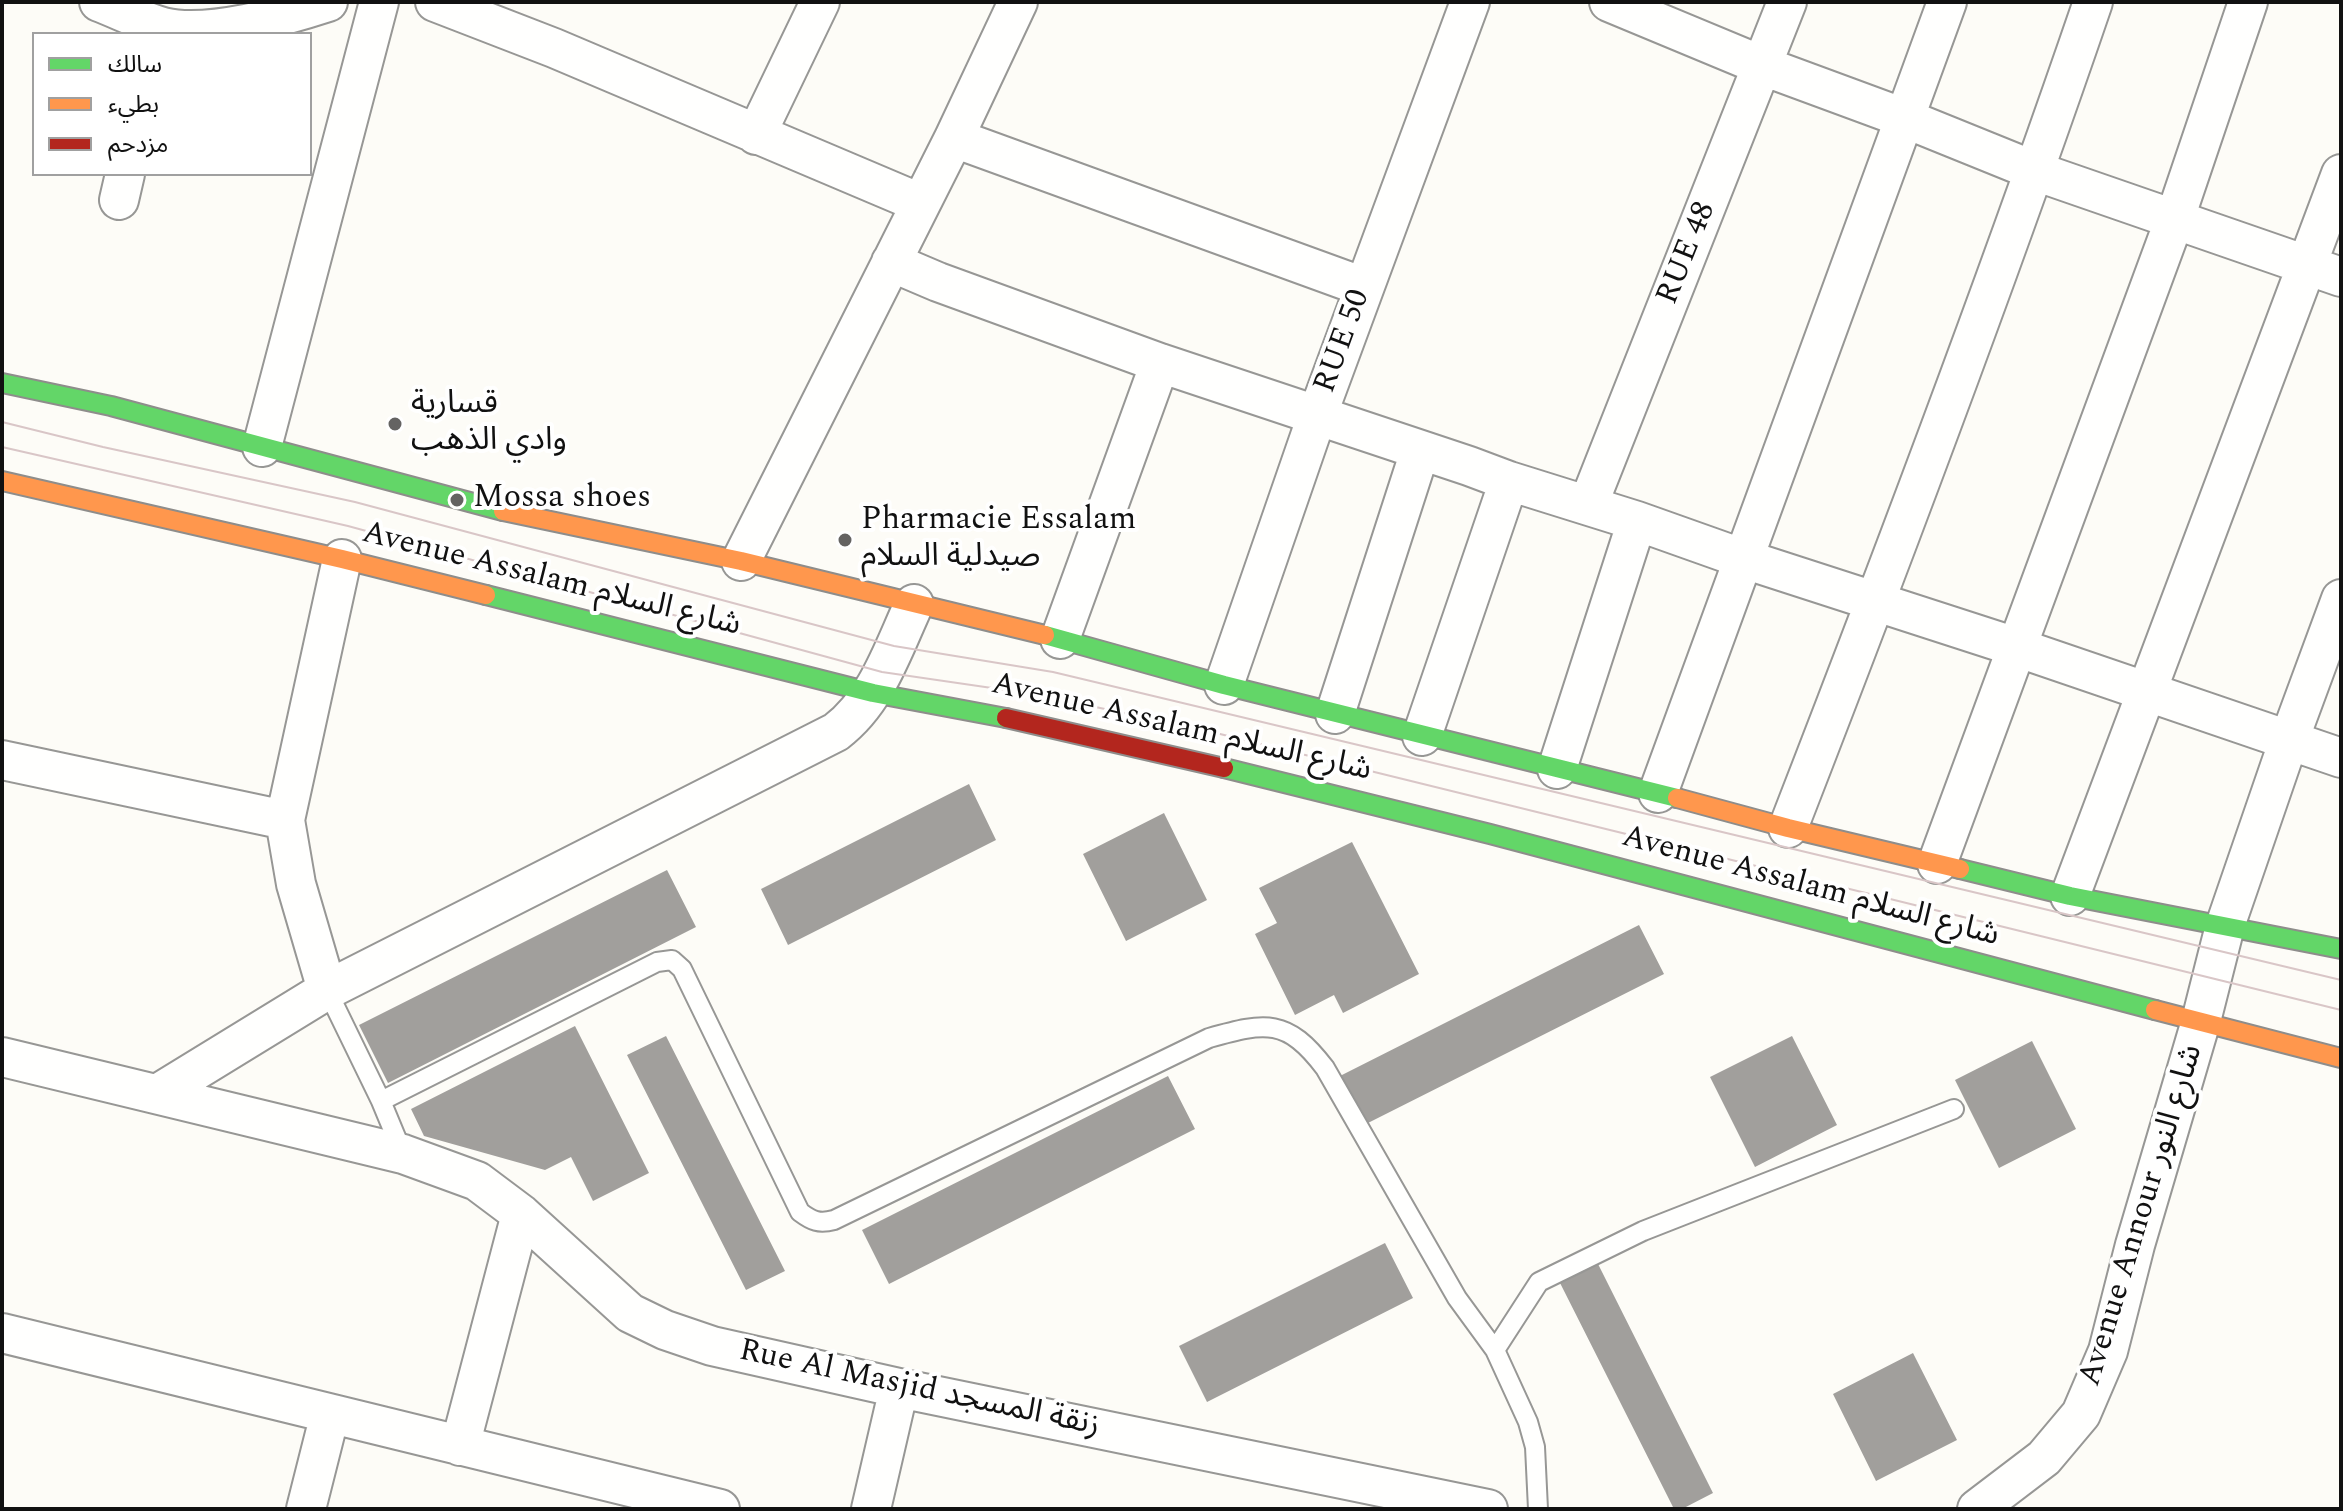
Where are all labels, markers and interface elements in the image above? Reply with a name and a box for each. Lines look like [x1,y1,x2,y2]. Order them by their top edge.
legend [32,32,312,176]
text: سالك [108,47,162,83]
text: بطيء [108,87,159,123]
text: مزدحم [108,127,168,163]
street label: RUE 48 [1650,197,1726,311]
street label: RUE 50 [1308,285,1380,399]
place label: قسارية وادي الذهب [411,387,567,462]
marker: قسارية وادي الذهب [386,415,404,433]
place label: Mossa shoes [473,481,651,519]
marker: Mossa shoes [448,491,466,509]
place label: Pharmacie Essalam صيدلية السلام [861,503,1136,578]
street label: Avenue Assalam شارع السلام [358,515,744,647]
marker: Pharmacie Essalam صيدلية السلام [836,531,854,549]
street label: Avenue Assalam شارع السلام [987,667,1375,791]
street label: Avenue Assalam شارع السلام [1617,819,2003,957]
street label: Avenue Annour شارع النور [2073,1041,2213,1391]
street label: Rue Al Masjid زنقة المسجد [735,1333,1103,1447]

